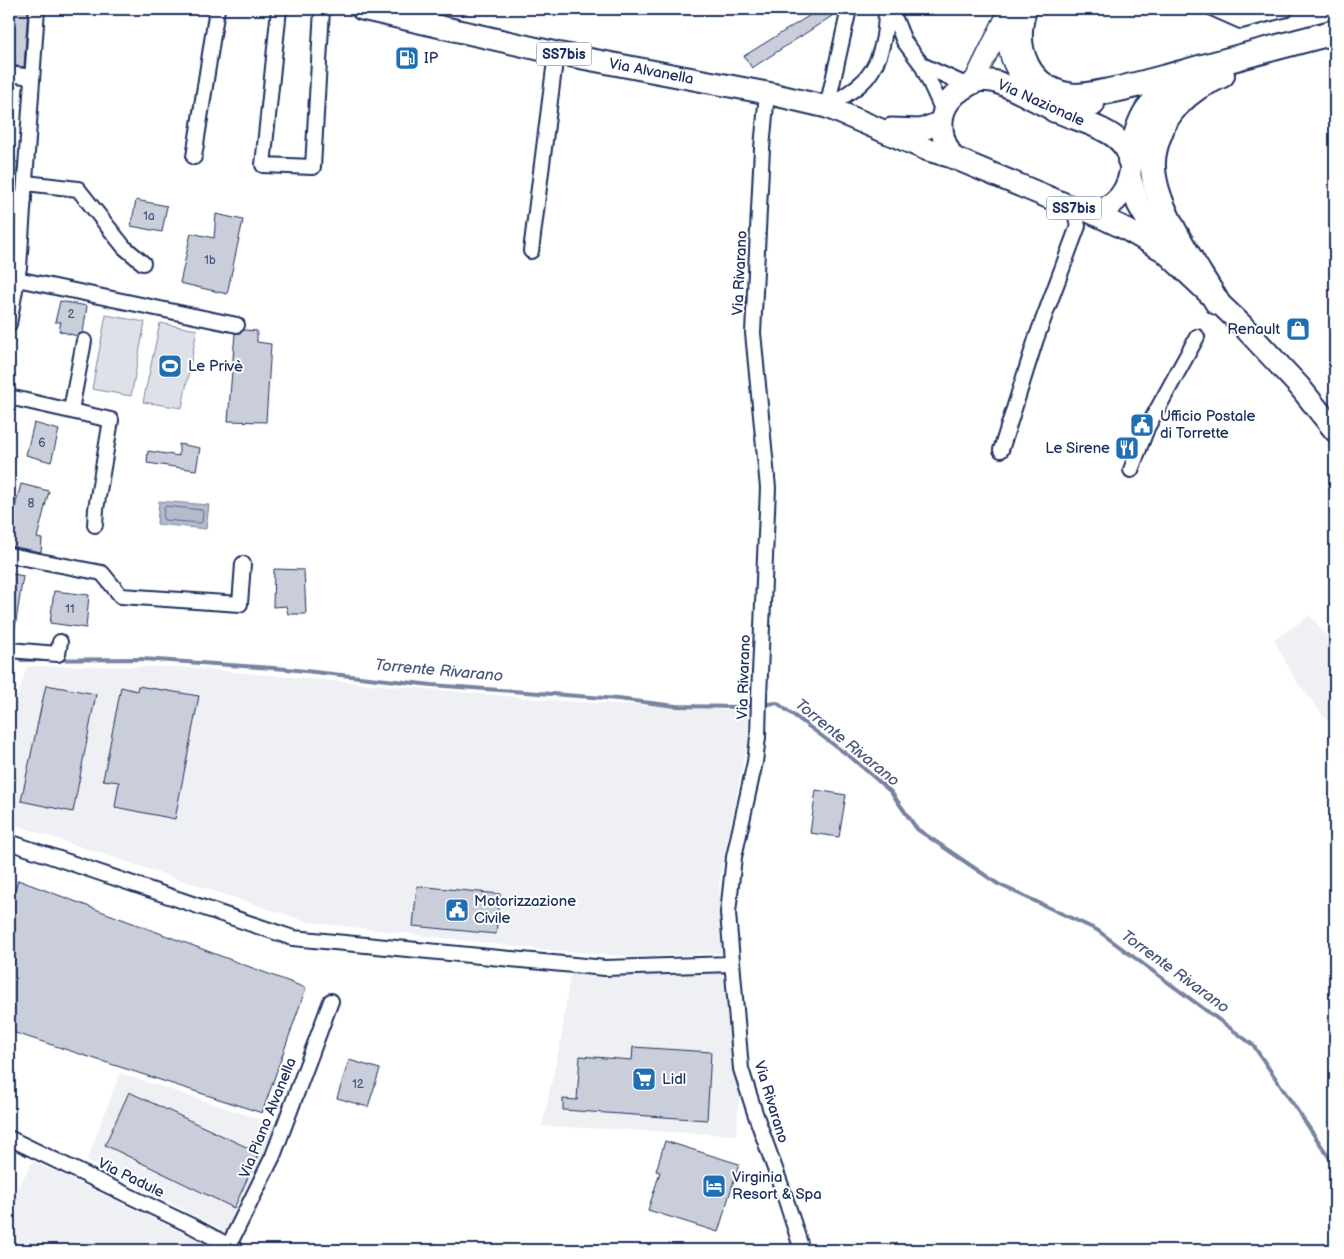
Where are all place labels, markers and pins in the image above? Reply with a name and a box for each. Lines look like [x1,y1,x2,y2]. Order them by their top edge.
fuel station icon: IP [394,45,420,71]
place label: IP [424,49,439,68]
shop icon: Renault [1285,316,1311,342]
place label: Renault [1227,320,1280,339]
sports icon: Le Privè [157,353,183,379]
place label: Le Privè [188,357,243,376]
place label: Ufficio Postale di Torrette [1160,407,1255,443]
public building icon: Ufficio Postale di Torrette [1129,412,1155,438]
restaurant icon: Le Sirene [1114,435,1140,461]
place label: Le Sirene [1045,439,1110,458]
place label: Motorizzazione Civile [474,892,576,928]
public building icon: Motorizzazione Civile [444,897,470,923]
supermarket icon: Lidl [631,1066,657,1092]
place label: Lidl [662,1070,686,1089]
place label: Virginia Resort & Spa [732,1168,822,1204]
hotel icon: Virginia Resort & Spa [701,1173,727,1199]

